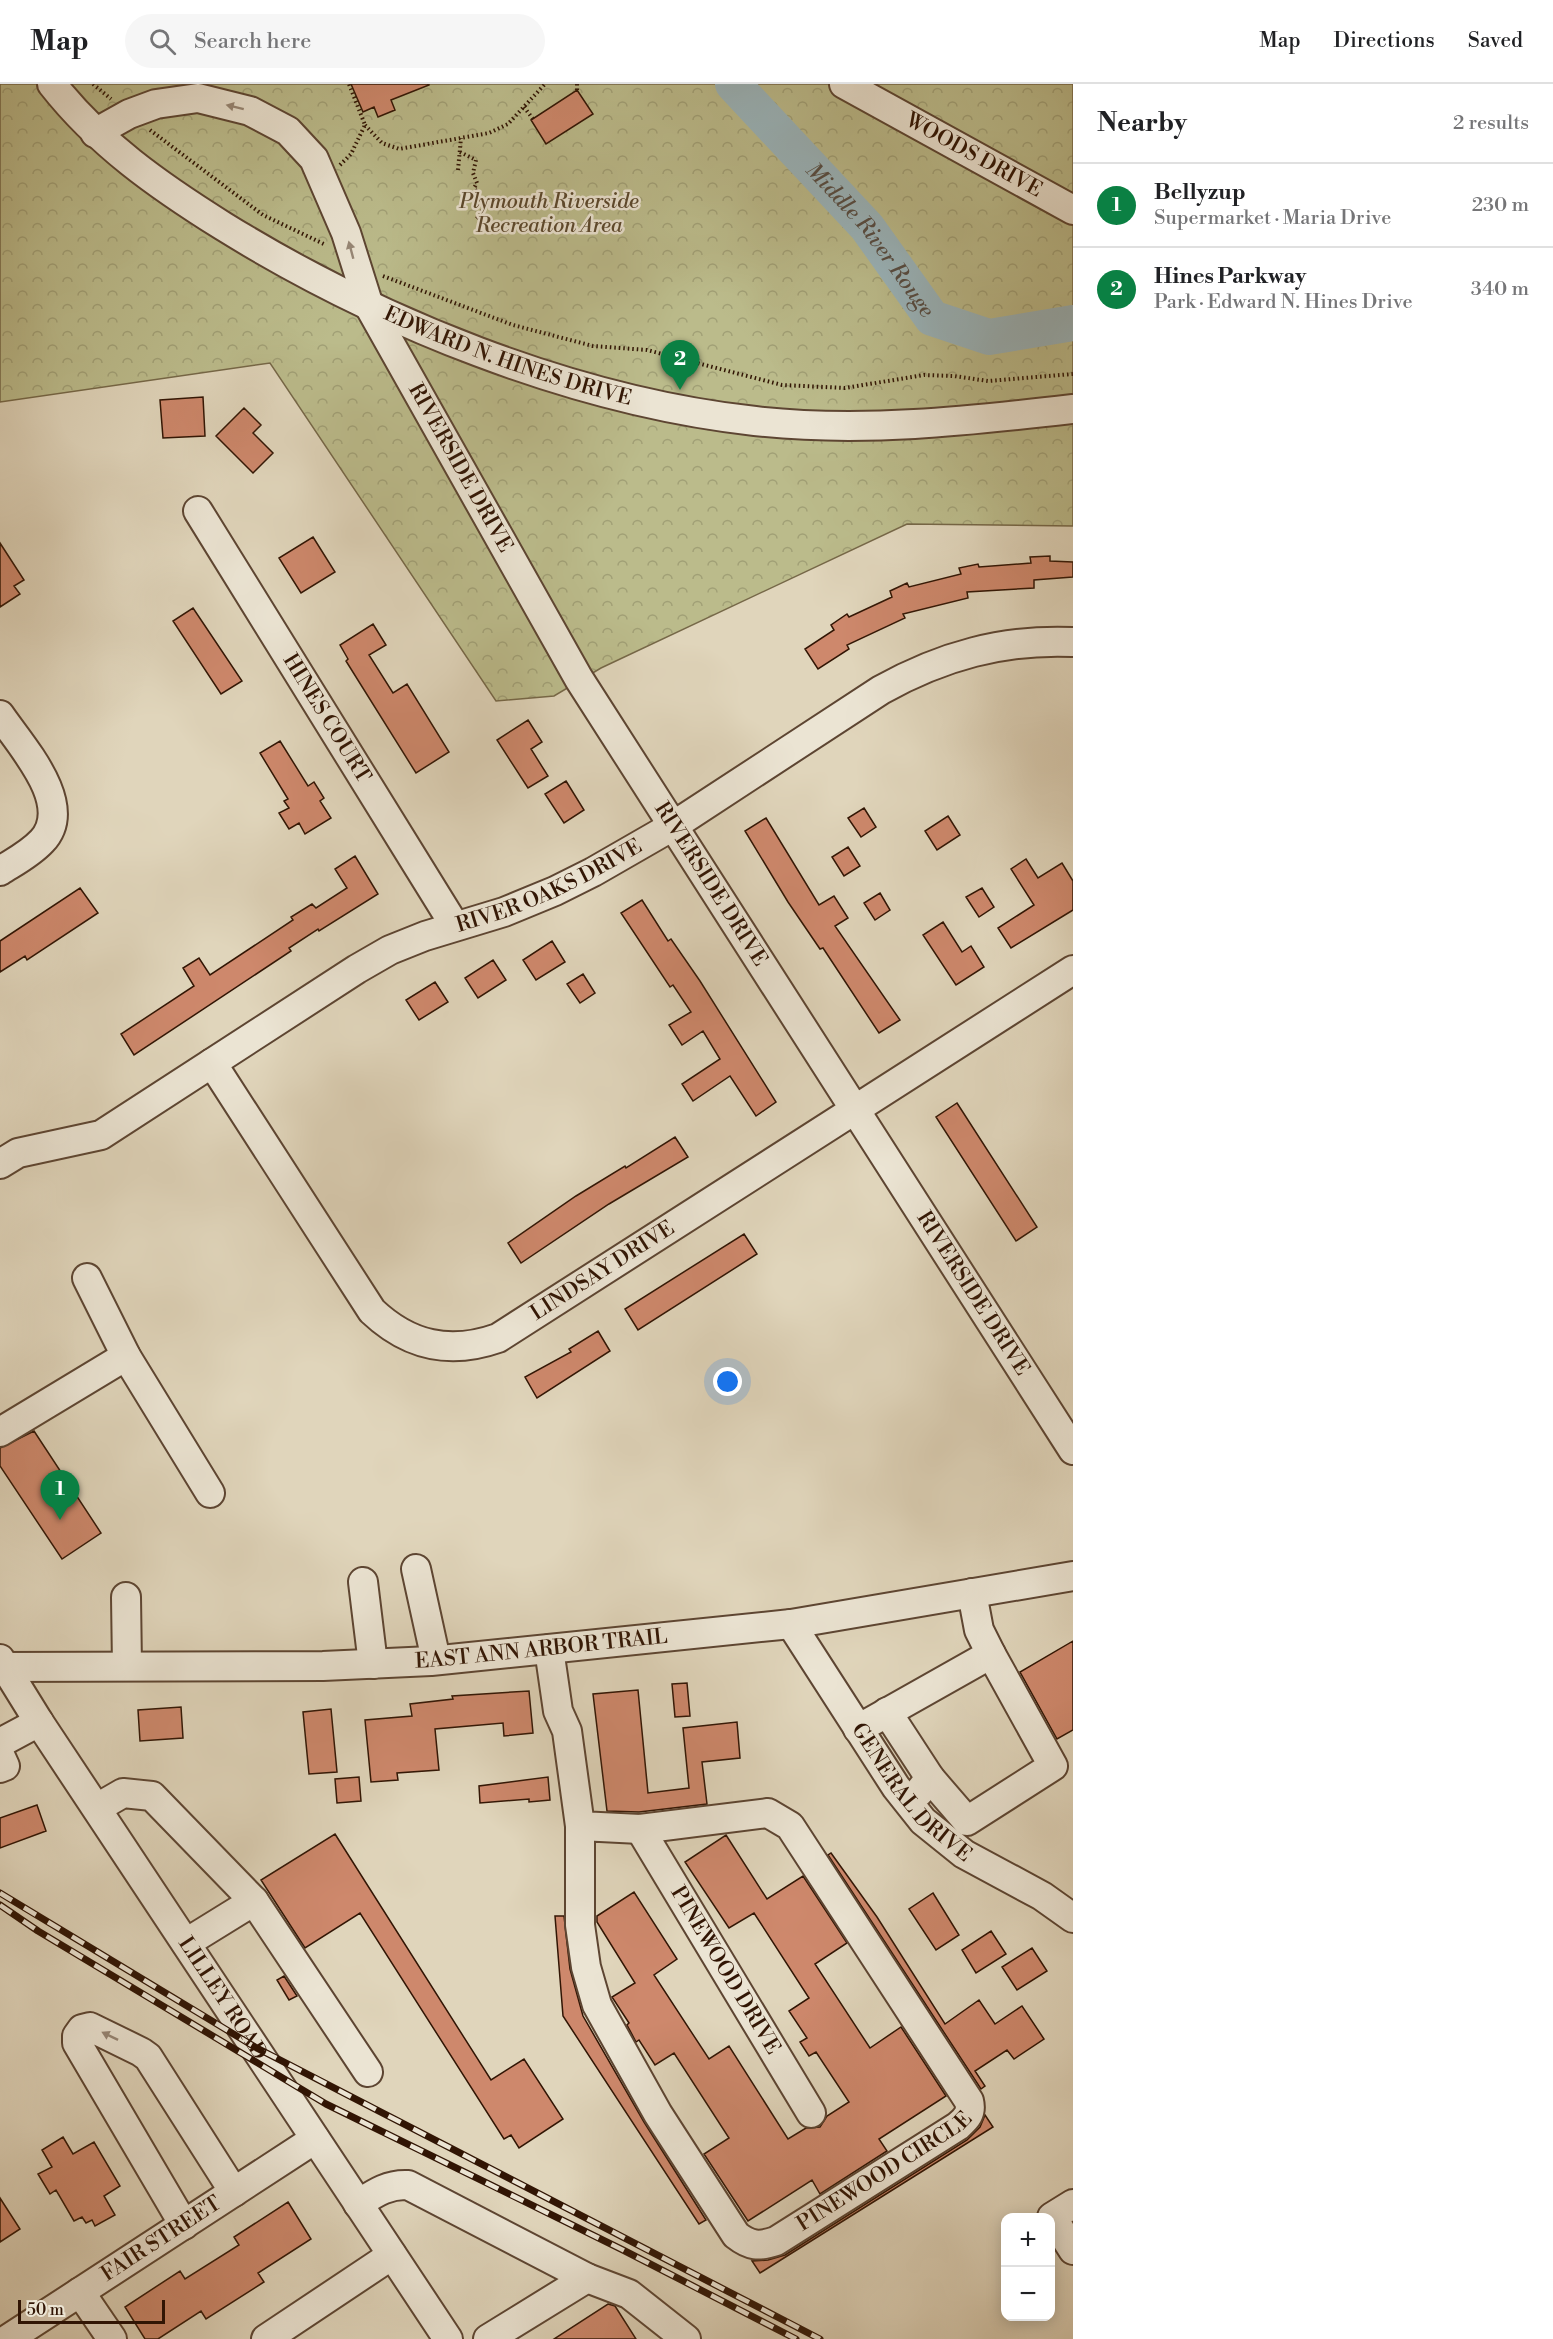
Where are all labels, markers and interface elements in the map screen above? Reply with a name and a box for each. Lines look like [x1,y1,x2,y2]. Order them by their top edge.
search box [125,14,545,68]
text: Map [30,24,89,59]
icon: search [146,25,179,58]
text: Search here [194,28,311,55]
text: Map [1259,28,1301,54]
text: Directions [1334,28,1435,54]
text: Saved [1468,28,1523,54]
one-way arrow [226,102,244,112]
street label: WOODS DRIVE [900,107,1047,203]
text: Nearby [1097,107,1187,139]
text: 2 results [1453,111,1529,136]
water label: Middle River Rouge [800,157,940,322]
text: Bellyzup [1154,179,1246,206]
park label: Plymouth Riverside Recreation Area [458,189,639,239]
text: 1 [1112,193,1121,218]
text: 230 m [1472,193,1529,218]
text: Supermarket · Maria Drive [1154,206,1391,231]
one-way arrow [346,241,355,259]
text: Hines Parkway [1154,263,1306,290]
text: 2 [1110,277,1123,302]
text: 340 m [1471,277,1529,302]
text: Park · Edward N. Hines Drive [1154,290,1413,315]
street label: EDWARD N. HINES DRIVE [380,301,634,412]
pin: 2 [660,340,700,390]
street label: RIVERSIDE DRIVE [402,379,518,557]
street label: HINES COURT [277,649,376,788]
street label: RIVERSIDE DRIVE [648,797,773,971]
street label: RIVER OAKS DRIVE [453,833,647,939]
street label: RIVERSIDE DRIVE [911,1207,1035,1381]
street label: LINDSAY DRIVE [526,1215,680,1327]
your location [713,1367,742,1396]
pin: 1 [40,1470,80,1520]
street label: EAST ANN ARBOR TRAIL [414,1624,669,1675]
street label: GENERAL DRIVE [845,1718,977,1868]
street label: PINEWOOD DRIVE [665,1881,786,2059]
street label: LILLEY ROAD [172,1932,273,2065]
one-way arrow [101,2031,118,2040]
street label: PINEWOOD CIRCLE [792,2106,978,2237]
street label: FAIR STREET [96,2190,226,2288]
map controls [1001,2213,1055,2321]
button: + [1001,2213,1055,2267]
button: − [1001,2267,1055,2321]
scale bar [18,2297,165,2324]
text: 50 m [27,2300,64,2320]

